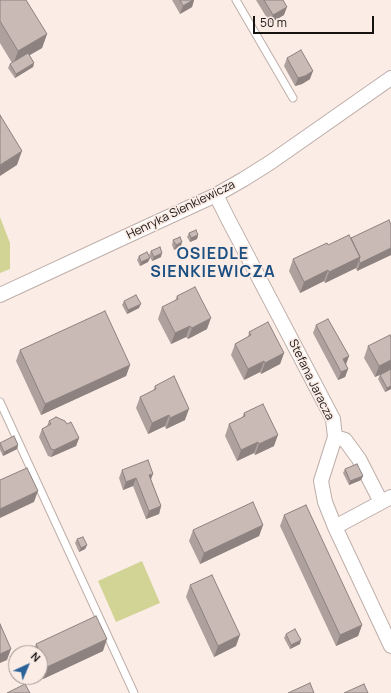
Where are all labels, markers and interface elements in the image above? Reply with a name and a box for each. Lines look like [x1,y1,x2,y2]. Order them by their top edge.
scale bar [255,8,376,34]
text: 50 m [260,14,287,31]
street label: Henryka Sienkiewicza [124,177,238,243]
district label: OSIEDLE SIENKIEWICZA [150,245,276,283]
street label: Stefana Jaracza [285,337,337,423]
north arrow [8,645,48,685]
text: N [28,649,44,665]

